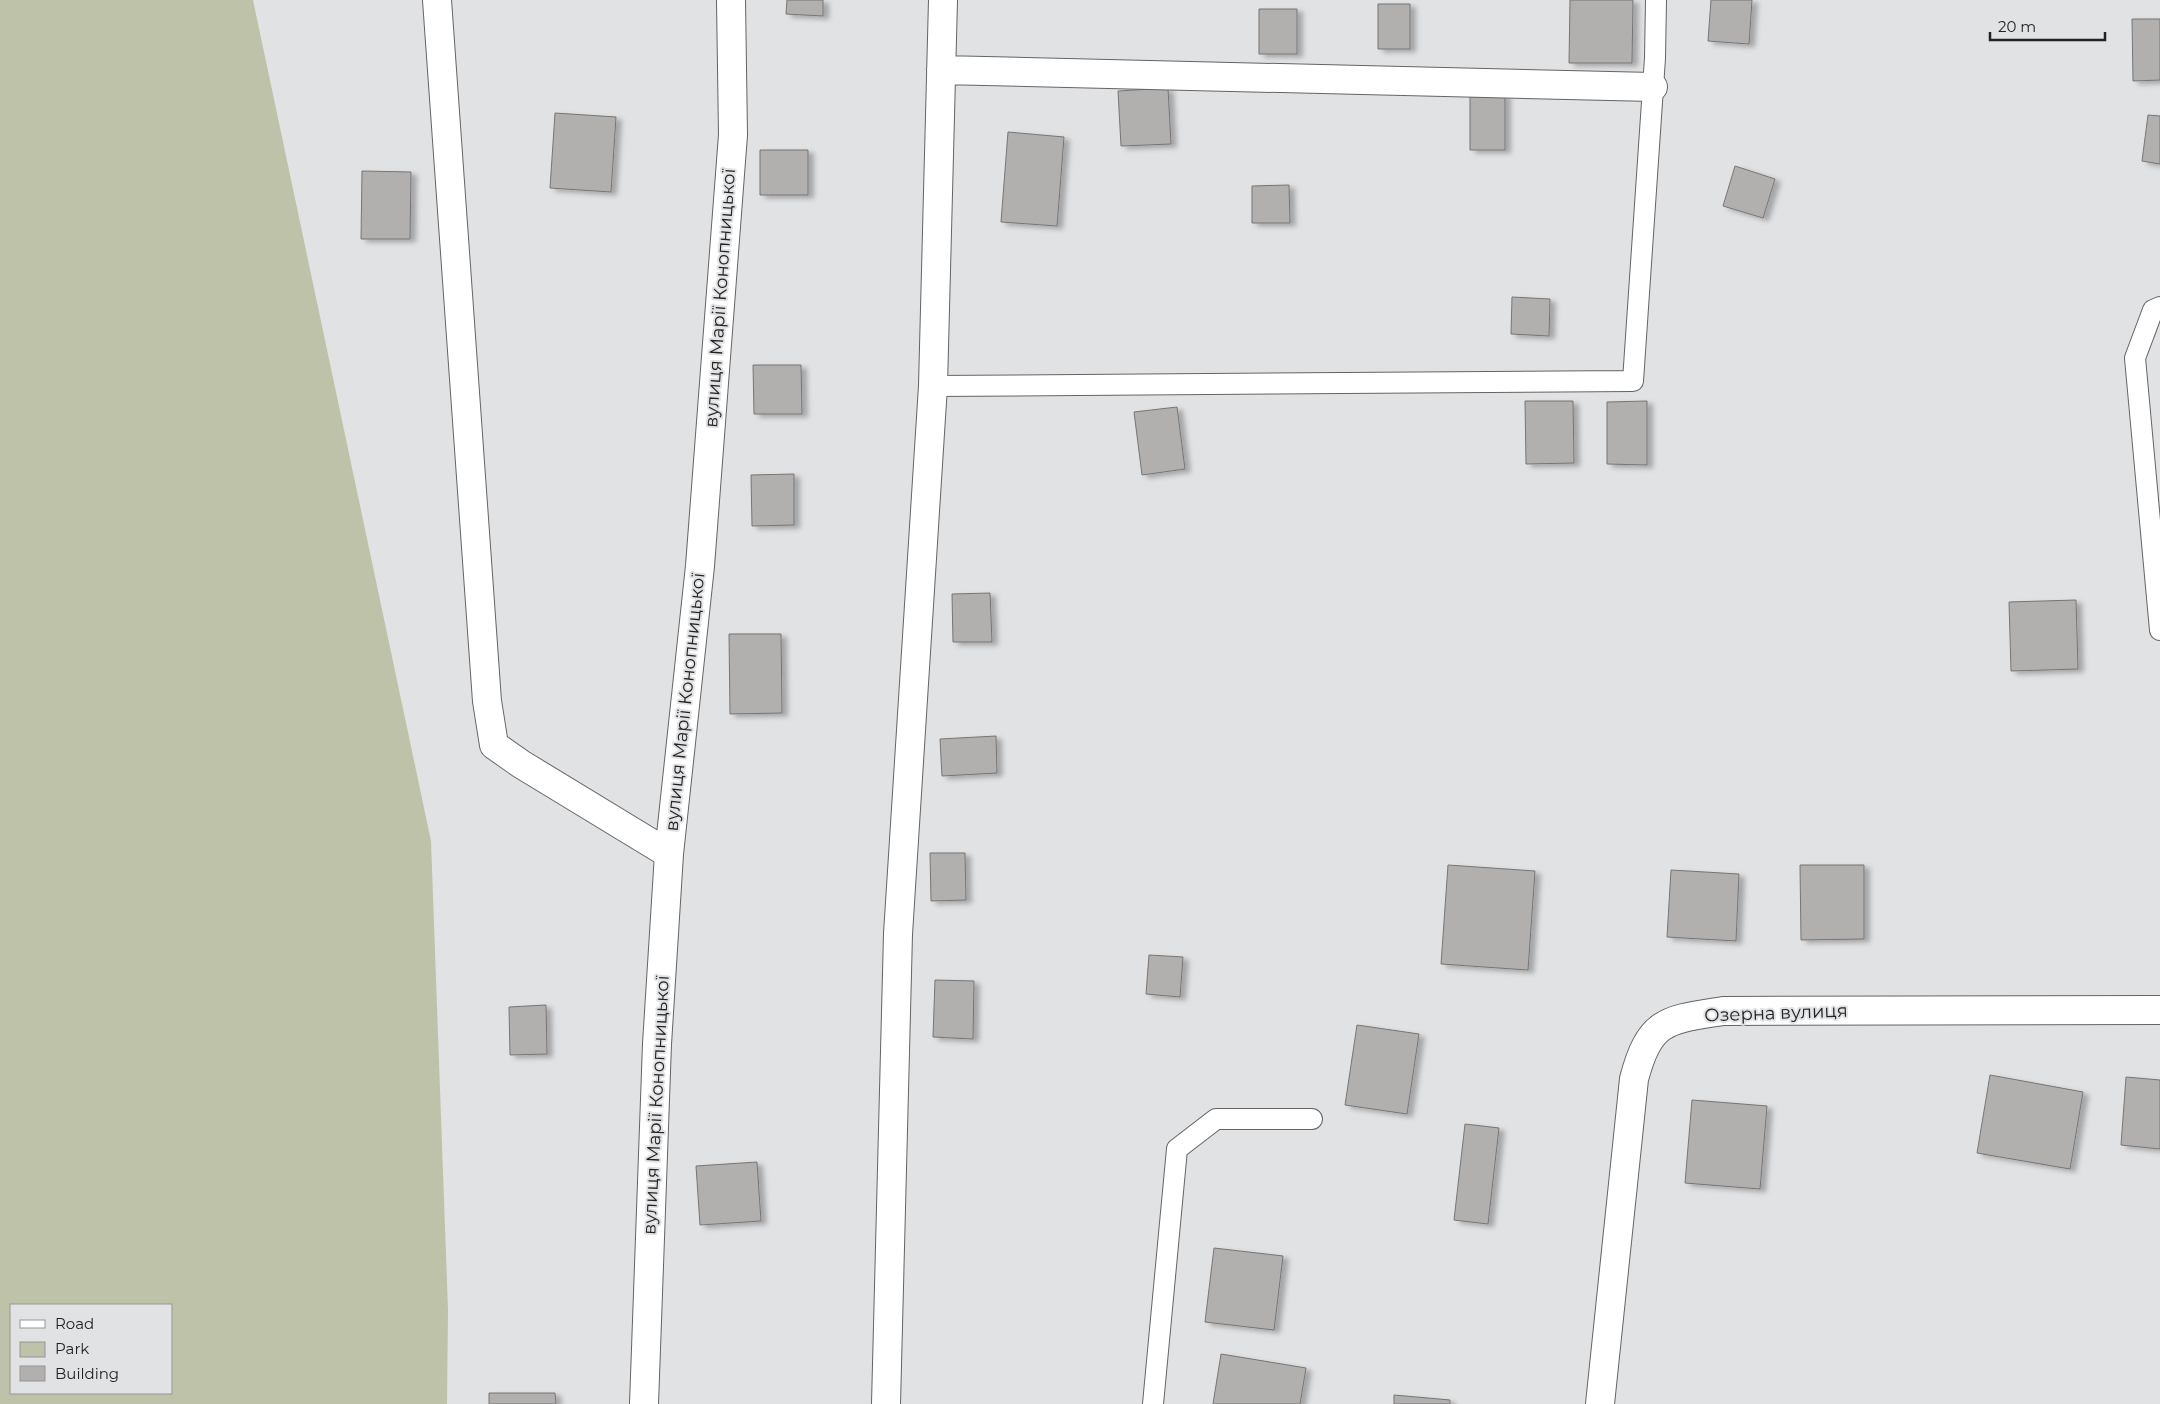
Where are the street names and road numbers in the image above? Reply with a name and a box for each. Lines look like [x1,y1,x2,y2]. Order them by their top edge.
street label: вулиця Марії Конопницької [700,168,740,428]
street label: вулиця Марії Конопницької [660,572,710,832]
street label: вулиця Марії Конопницької [638,975,674,1235]
street label: Озерна вулиця [1704,1000,1848,1026]

